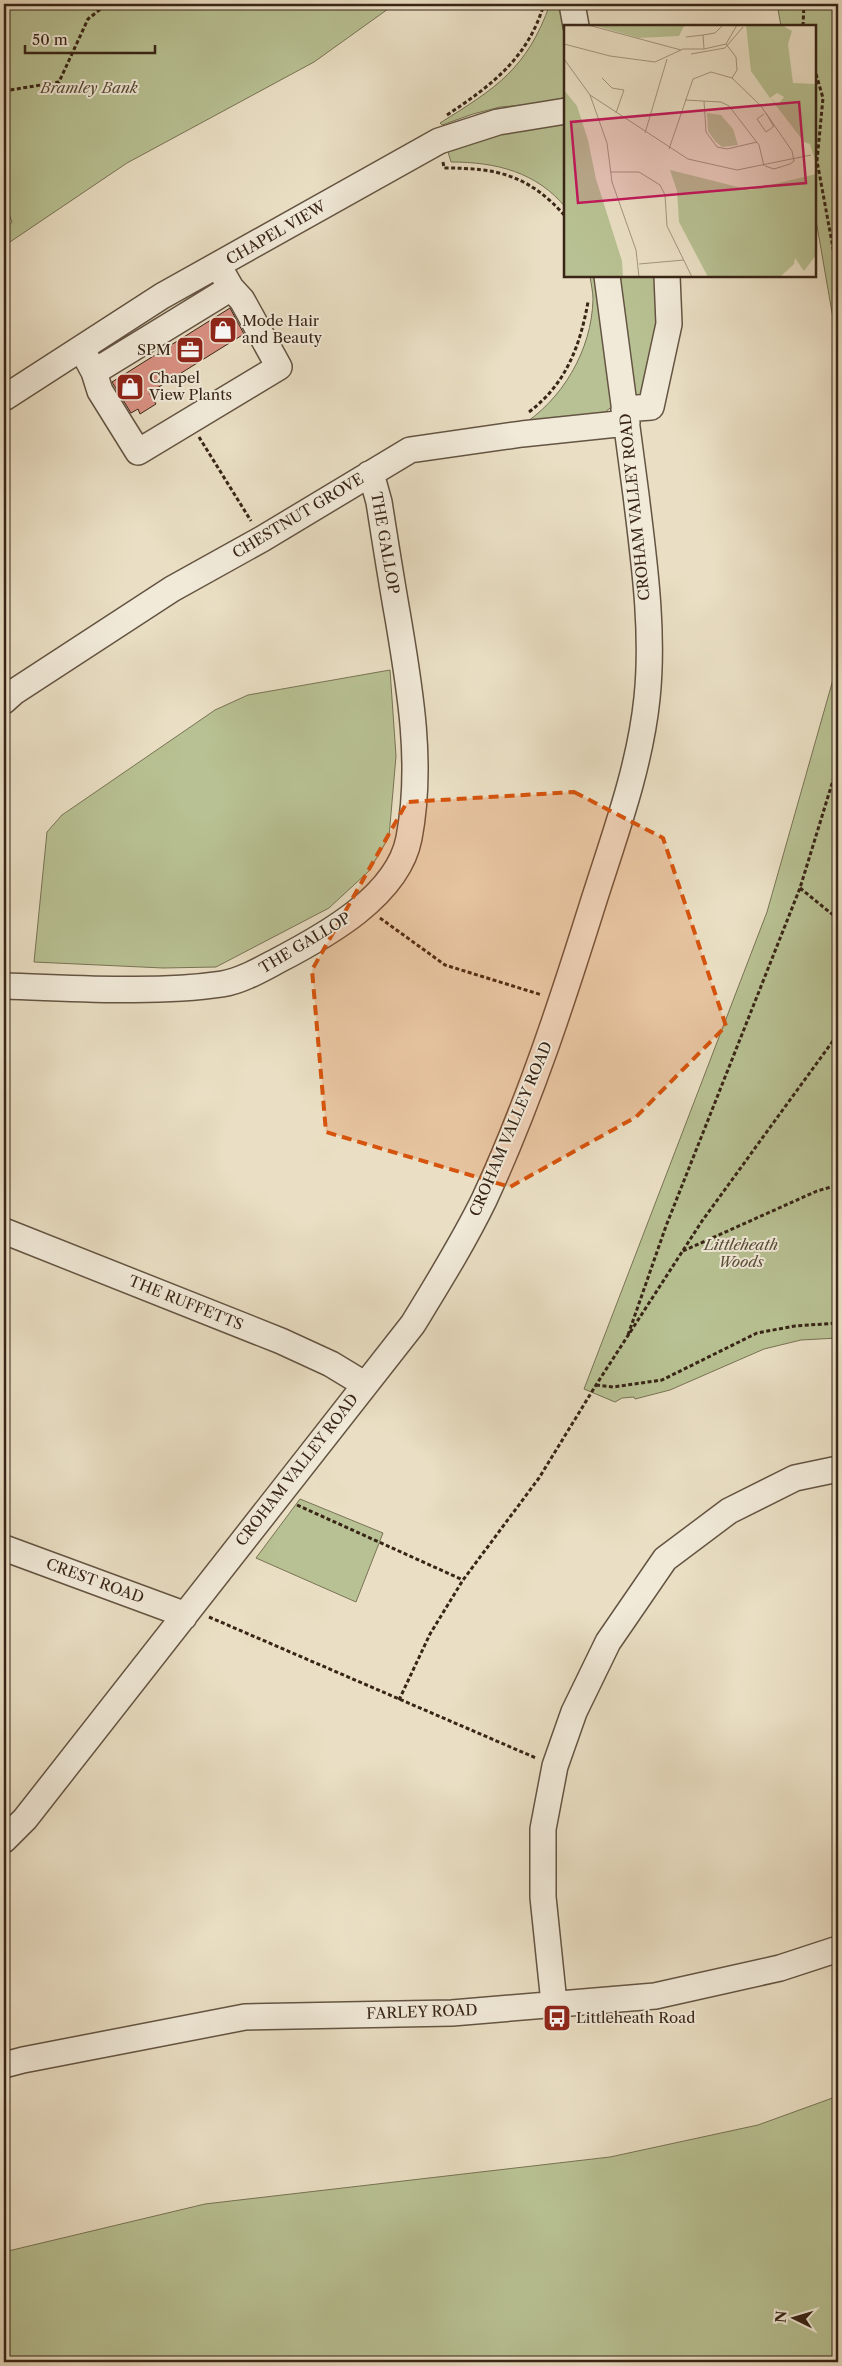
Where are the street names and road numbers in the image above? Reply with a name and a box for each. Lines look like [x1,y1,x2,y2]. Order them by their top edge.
street label: CHAPEL VIEW [223,196,329,269]
street label: CROHAM VALLEY ROAD [615,413,654,602]
street label: CHESTNUT GROVE [229,469,367,562]
street label: THE GALLOP [367,490,404,596]
street label: THE GALLOP [256,908,354,977]
street label: CROHAM VALLEY ROAD [465,1039,556,1219]
street label: THE RUFFETTS [126,1271,246,1334]
street label: CROHAM VALLEY ROAD [231,1390,362,1550]
street label: CREST ROAD [44,1554,147,1607]
street label: FARLEY ROAD [366,2000,478,2023]

